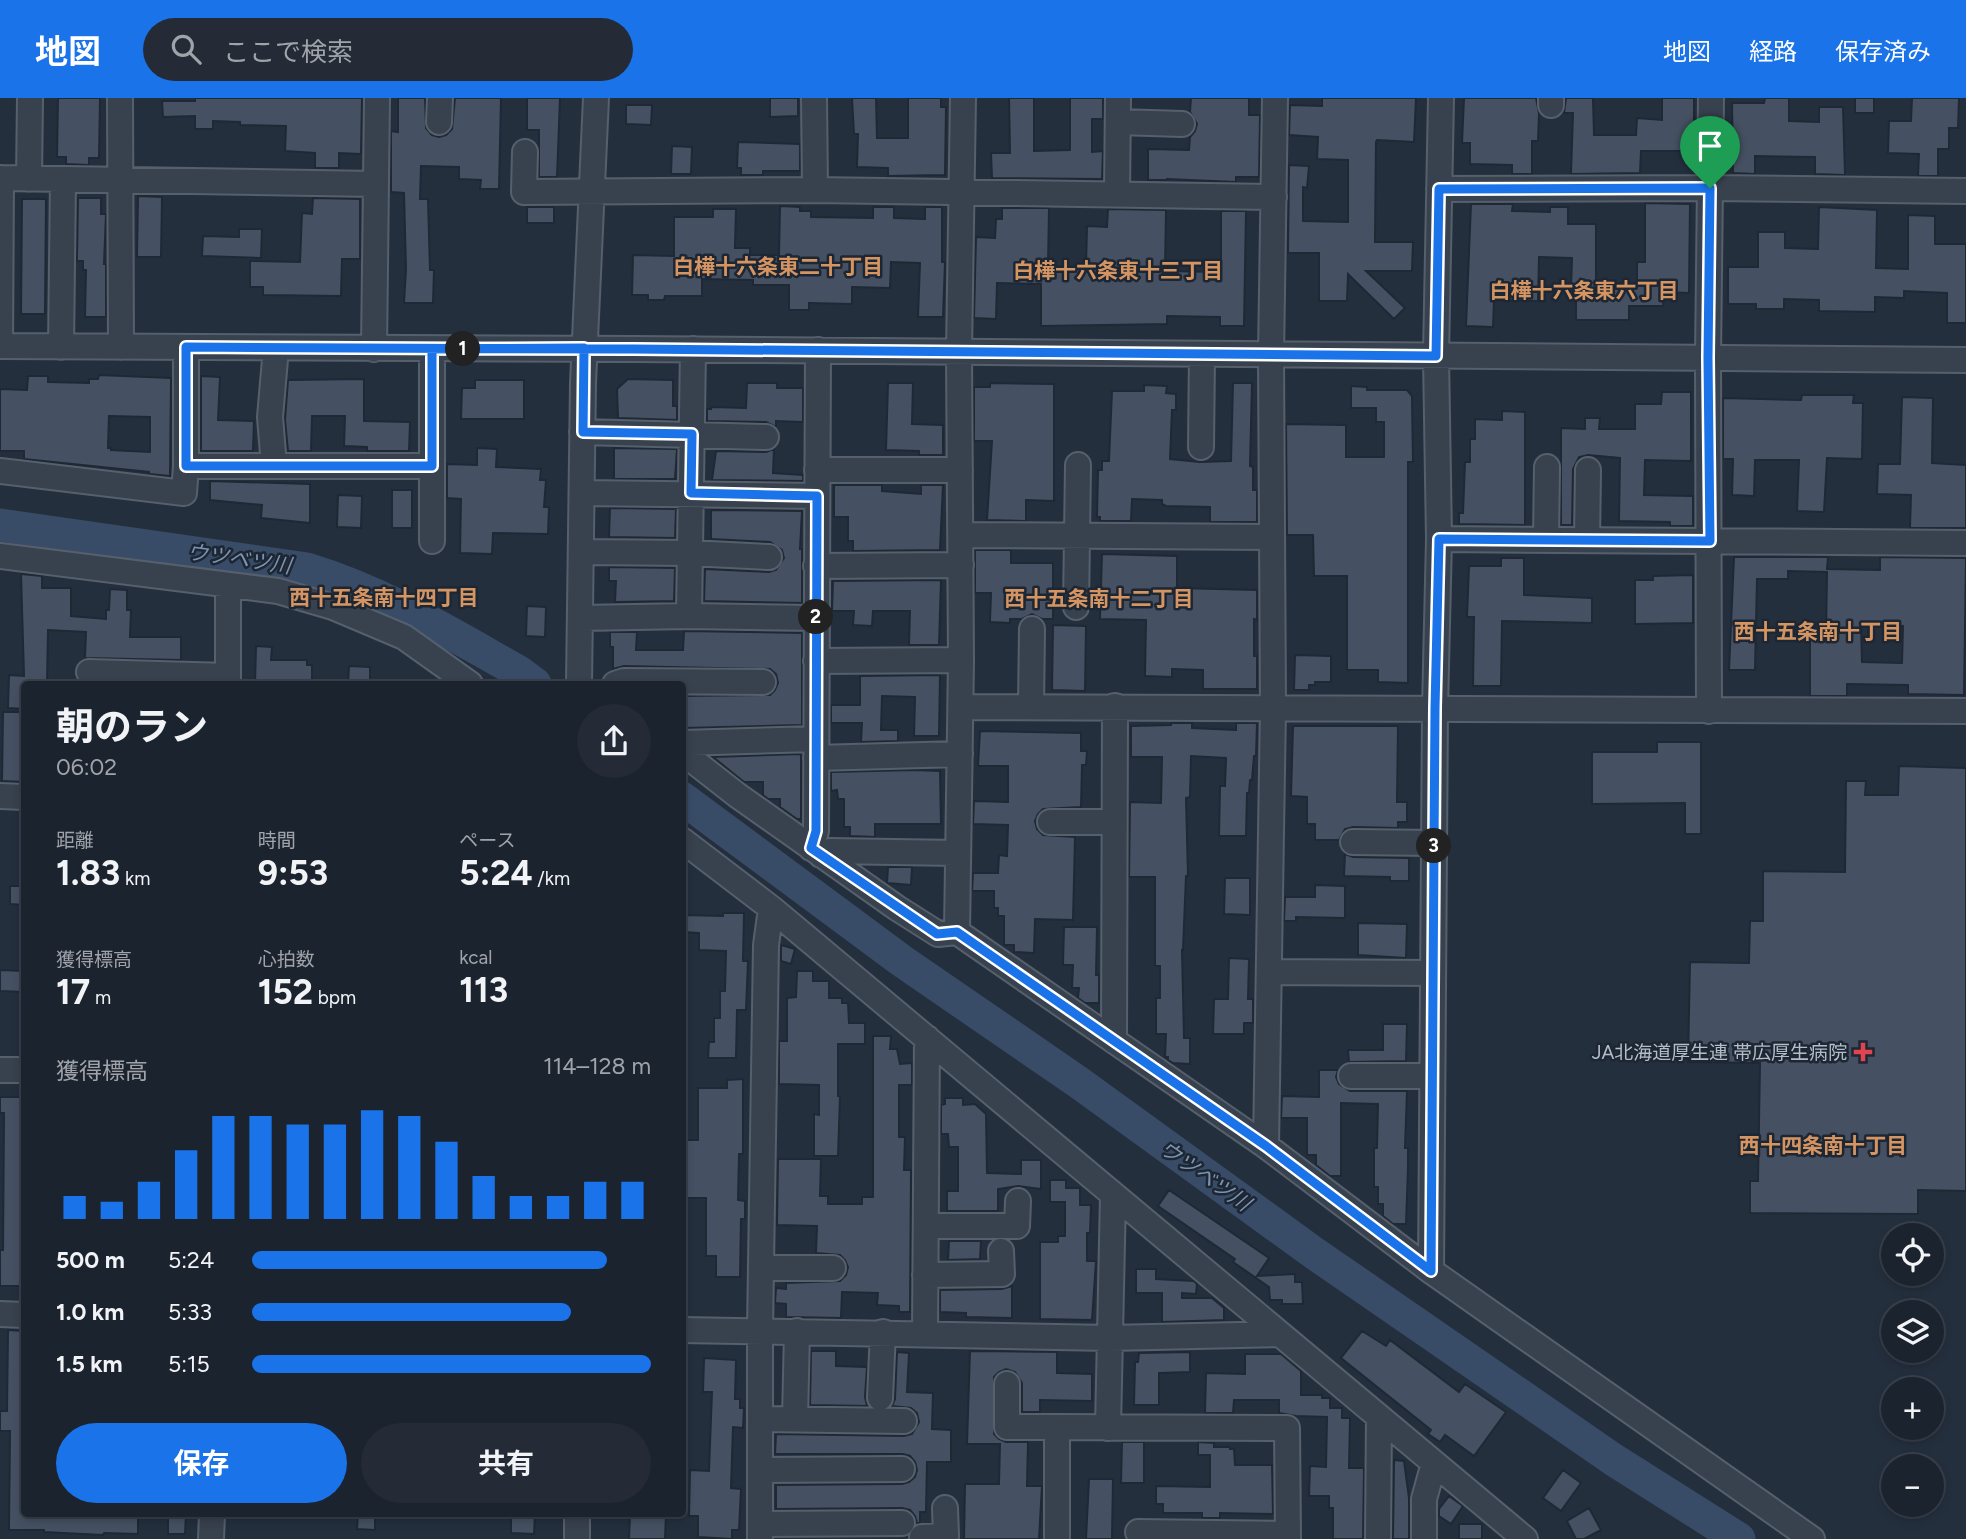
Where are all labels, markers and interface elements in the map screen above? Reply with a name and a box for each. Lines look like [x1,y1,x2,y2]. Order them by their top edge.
search box [143,18,633,81]
icon: search [167,30,205,68]
text: 地図 [35,32,101,71]
text: ここで検索 [223,36,353,68]
text: 地図 [1663,37,1711,66]
text: 経路 [1749,37,1797,66]
text: 保存済み [1835,37,1931,66]
pin [1680,116,1740,188]
icon: arrive [1691,127,1729,165]
district label: 白樺十六条東二十丁目 [673,254,883,279]
district label: 白樺十六条東十三丁目 [1013,258,1223,283]
district label: 白樺十六条東六丁目 [1490,278,1679,303]
pin: 1 [446,331,480,366]
text: 1 [458,337,467,360]
water label: ウツベツ川 [185,539,295,578]
district label: 西十五条南十四丁目 [290,585,479,610]
district label: 西十五条南十二丁目 [1005,586,1194,611]
pin: 2 [798,600,834,634]
text: 2 [810,605,821,628]
district label: 西十五条南十丁目 [1734,619,1902,644]
text: 朝のラン [56,704,208,750]
button: share [577,704,651,778]
text: 06:02 [56,753,117,781]
pin: 3 [1416,828,1452,864]
text: 距離 [56,829,94,852]
text: 時間 [258,829,296,852]
text: ペース [459,829,515,852]
text: 3 [1428,834,1439,857]
text: 1.83 [56,852,120,894]
text: 9:53 [258,852,328,894]
text: 5:24 [459,852,533,894]
text: km [120,867,150,890]
text: /km [533,867,570,890]
text: kcal [459,946,493,969]
text: 獲得標高 [56,948,132,971]
text: 心拍数 [258,948,315,971]
text: 113 [459,969,508,1011]
text: 17 [56,971,90,1013]
text: 152 [258,971,313,1013]
text: m [90,986,111,1009]
text: bpm [313,986,356,1009]
place label: JA北海道厚生連 帯広厚生病院 [1592,1041,1847,1064]
marker: JA北海道厚生連 帯広厚生病院 [1853,1042,1873,1062]
text: 114–128 m [543,1052,651,1080]
text: 獲得標高 [56,1057,148,1085]
district label: 西十四条南十丁目 [1739,1133,1907,1158]
water label: ウツベツ川 [1155,1135,1257,1217]
map controls [1881,1223,1944,1517]
button: locate [1881,1223,1944,1286]
text: 500 m [56,1246,125,1274]
text: 5:24 [168,1246,214,1274]
text: 1.0 km [56,1298,124,1326]
text: 5:33 [168,1298,212,1326]
button: layers [1881,1300,1944,1363]
text: 1.5 km [56,1350,123,1378]
text: 5:15 [168,1350,210,1378]
button: + [1881,1377,1944,1440]
button: 保存 [56,1423,347,1503]
button: 共有 [361,1423,651,1503]
button: − [1881,1454,1944,1517]

